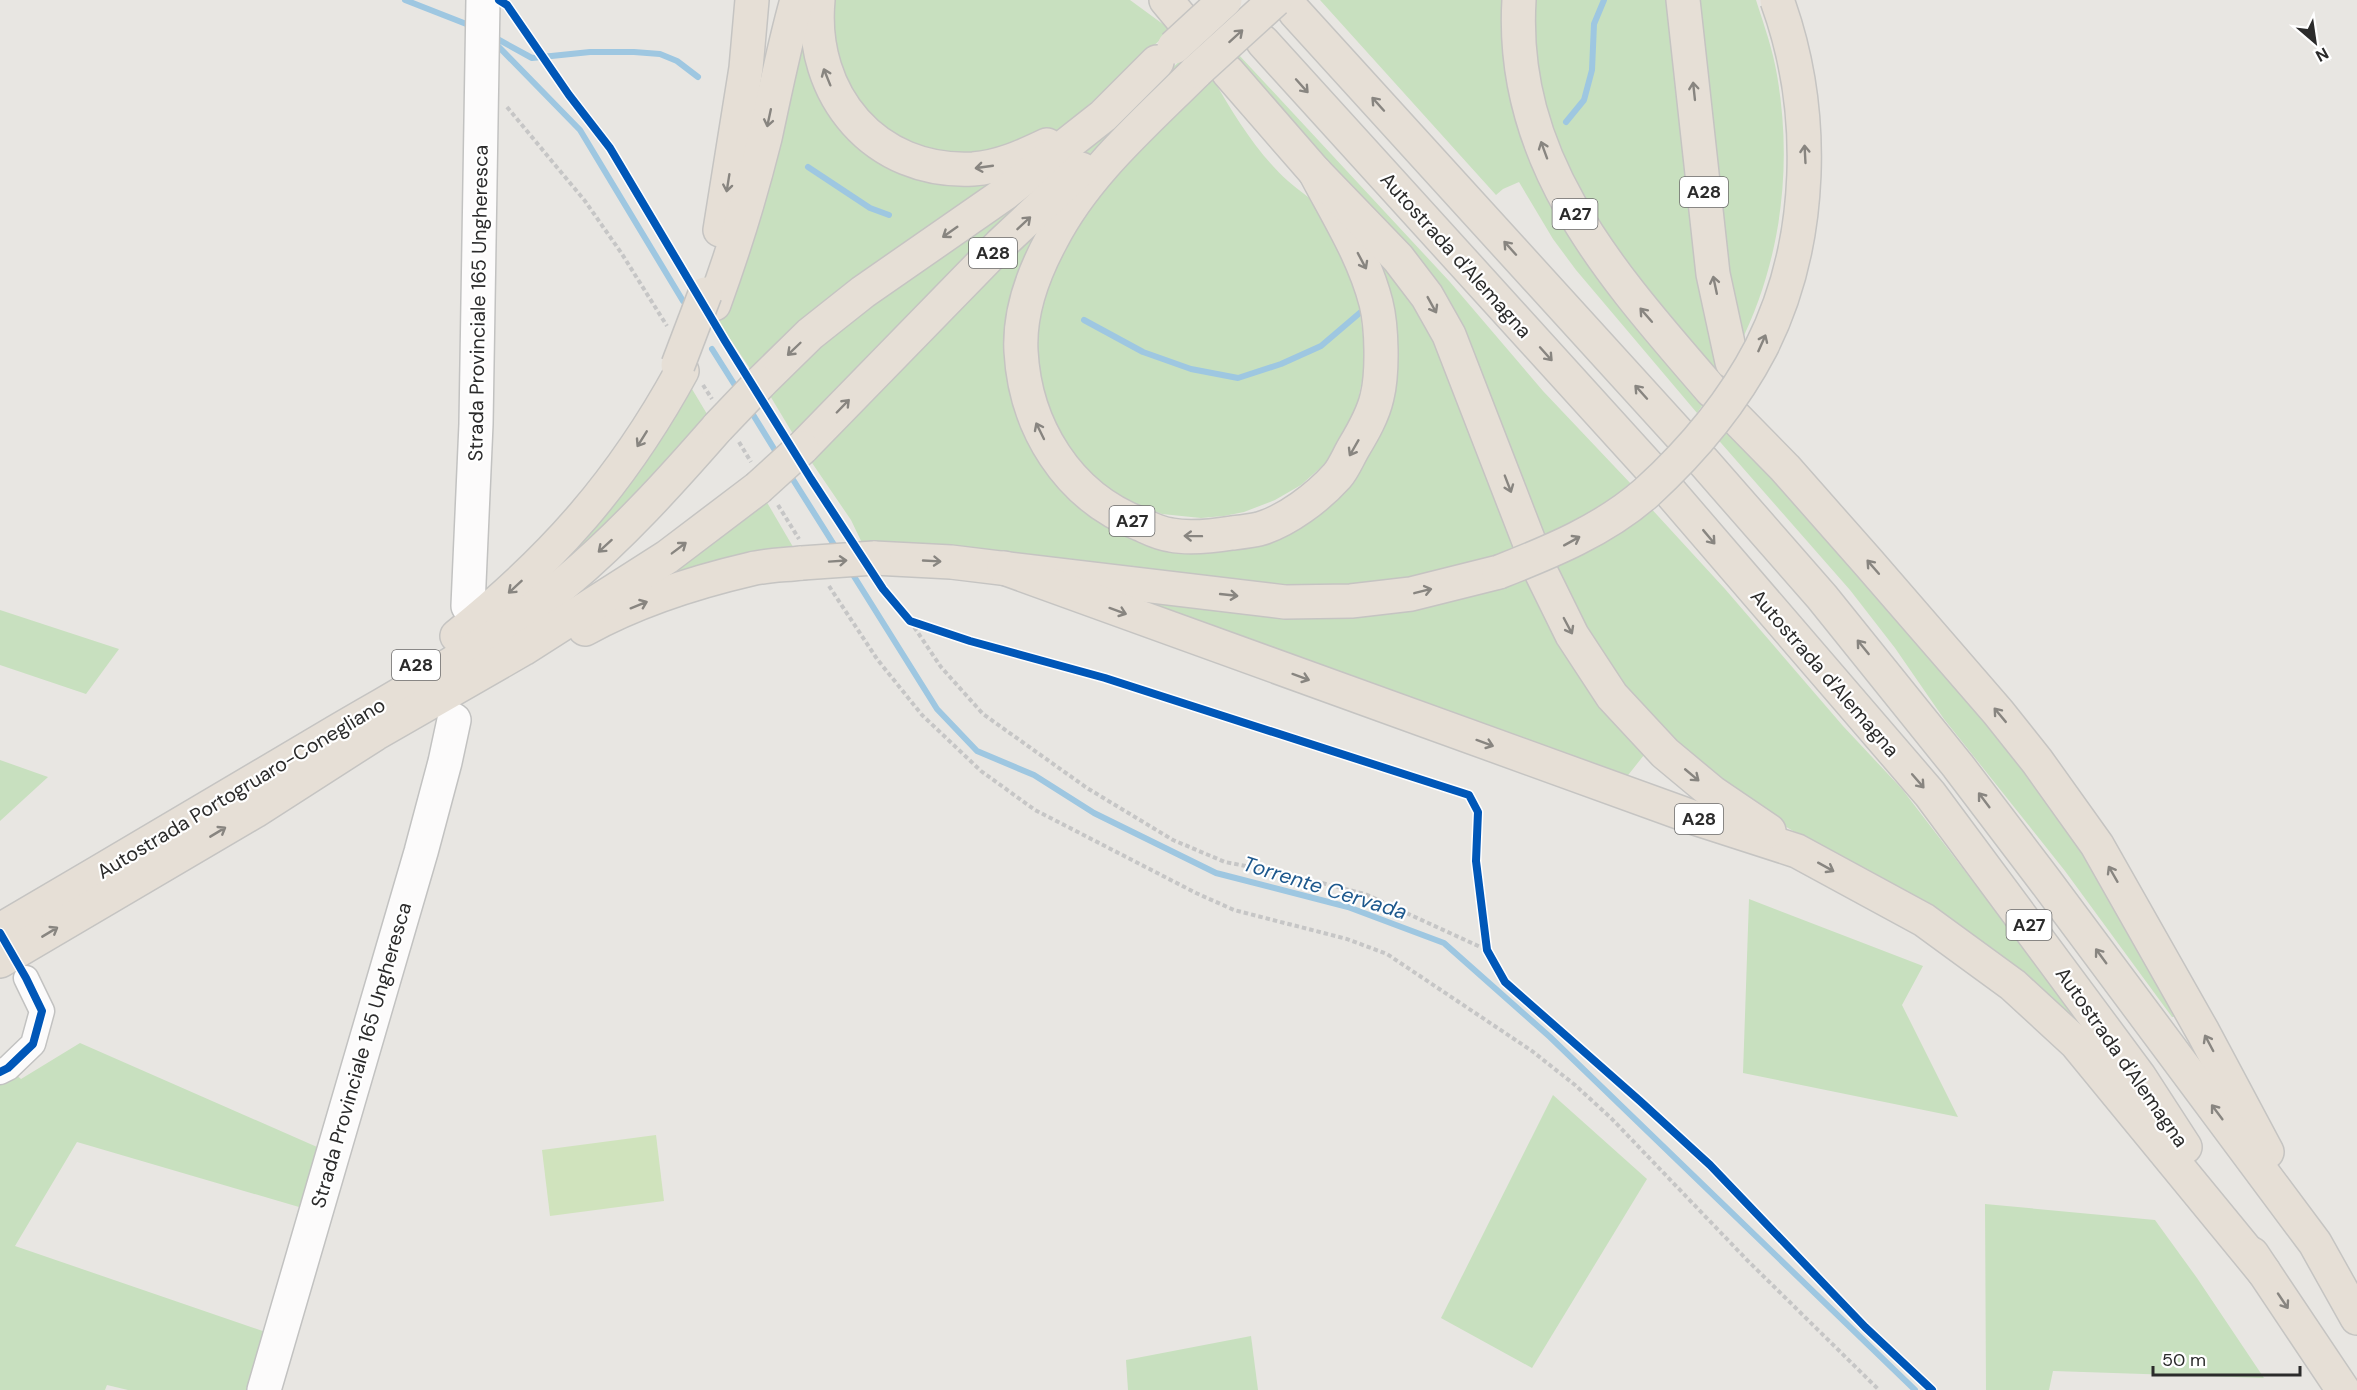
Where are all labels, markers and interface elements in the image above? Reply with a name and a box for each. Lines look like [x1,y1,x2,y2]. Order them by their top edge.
north arrow [2285,12,2345,72]
one-way arrow [1229,29,1244,43]
text: N [2312,43,2332,67]
one-way arrow [821,69,832,87]
one-way arrow [1295,78,1309,93]
one-way arrow [1688,81,1699,101]
one-way arrow [1371,96,1385,111]
one-way arrow [763,108,774,127]
one-way arrow [1537,141,1548,160]
street label: Strada Provinciale 165 Ungheresca [462,144,494,462]
one-way arrow [1799,145,1810,165]
one-way arrow [974,162,994,173]
street label: Autostrada d'Alemagna [1375,167,1537,343]
one-way arrow [723,173,734,192]
road number: A28 [1680,177,1728,207]
road number: A27 [1552,199,1598,229]
one-way arrow [1016,216,1031,230]
one-way arrow [942,226,958,238]
road number: A28 [969,238,1017,268]
one-way arrow [1503,241,1517,256]
one-way arrow [1356,252,1368,270]
one-way arrow [1709,275,1720,295]
one-way arrow [1426,296,1438,313]
one-way arrow [1640,307,1653,323]
one-way arrow [1757,335,1769,353]
one-way arrow [787,342,802,357]
one-way arrow [1539,346,1553,361]
one-way arrow [1634,385,1648,400]
one-way arrow [835,399,850,414]
one-way arrow [1034,422,1046,440]
one-way arrow [636,431,648,447]
one-way arrow [1347,439,1359,456]
one-way arrow [1503,475,1514,493]
road number: A27 [1110,506,1154,536]
one-way arrow [1702,529,1716,544]
one-way arrow [1183,530,1203,542]
one-way arrow [1563,535,1580,547]
one-way arrow [598,539,613,553]
one-way arrow [671,541,687,554]
one-way arrow [828,555,848,566]
one-way arrow [922,556,942,567]
one-way arrow [1866,560,1880,576]
one-way arrow [508,580,523,594]
street label: Autostrada d'Alemagna [1745,584,1905,762]
one-way arrow [1413,585,1432,597]
one-way arrow [1219,590,1238,601]
one-way arrow [630,599,648,610]
one-way arrow [1108,606,1127,617]
one-way arrow [1562,617,1574,634]
one-way arrow [1856,640,1869,656]
road number: A28 [392,650,440,680]
one-way arrow [1292,672,1310,683]
street label: Autostrada Portogruaro-Conegliano [92,691,390,885]
one-way arrow [1993,708,2007,723]
one-way arrow [1475,738,1494,749]
one-way arrow [1684,768,1699,782]
one-way arrow [1911,773,1925,788]
one-way arrow [1978,792,1991,808]
road number: A28 [1675,804,1723,834]
one-way arrow [209,826,226,838]
water label: Torrente Cervada [1240,850,1410,926]
one-way arrow [1817,861,1834,873]
one-way arrow [2107,866,2119,883]
street label: Strada Provinciale 165 Ungheresca [305,899,417,1211]
road number: A27 [2006,910,2052,940]
one-way arrow [41,925,58,937]
one-way arrow [2095,948,2107,964]
street label: Autostrada d'Alemagna [2050,962,2194,1152]
one-way arrow [2203,1035,2215,1052]
one-way arrow [2211,1105,2224,1121]
one-way arrow [2278,1292,2290,1309]
scale bar [2153,1339,2300,1377]
text: 50 m [2162,1348,2206,1372]

